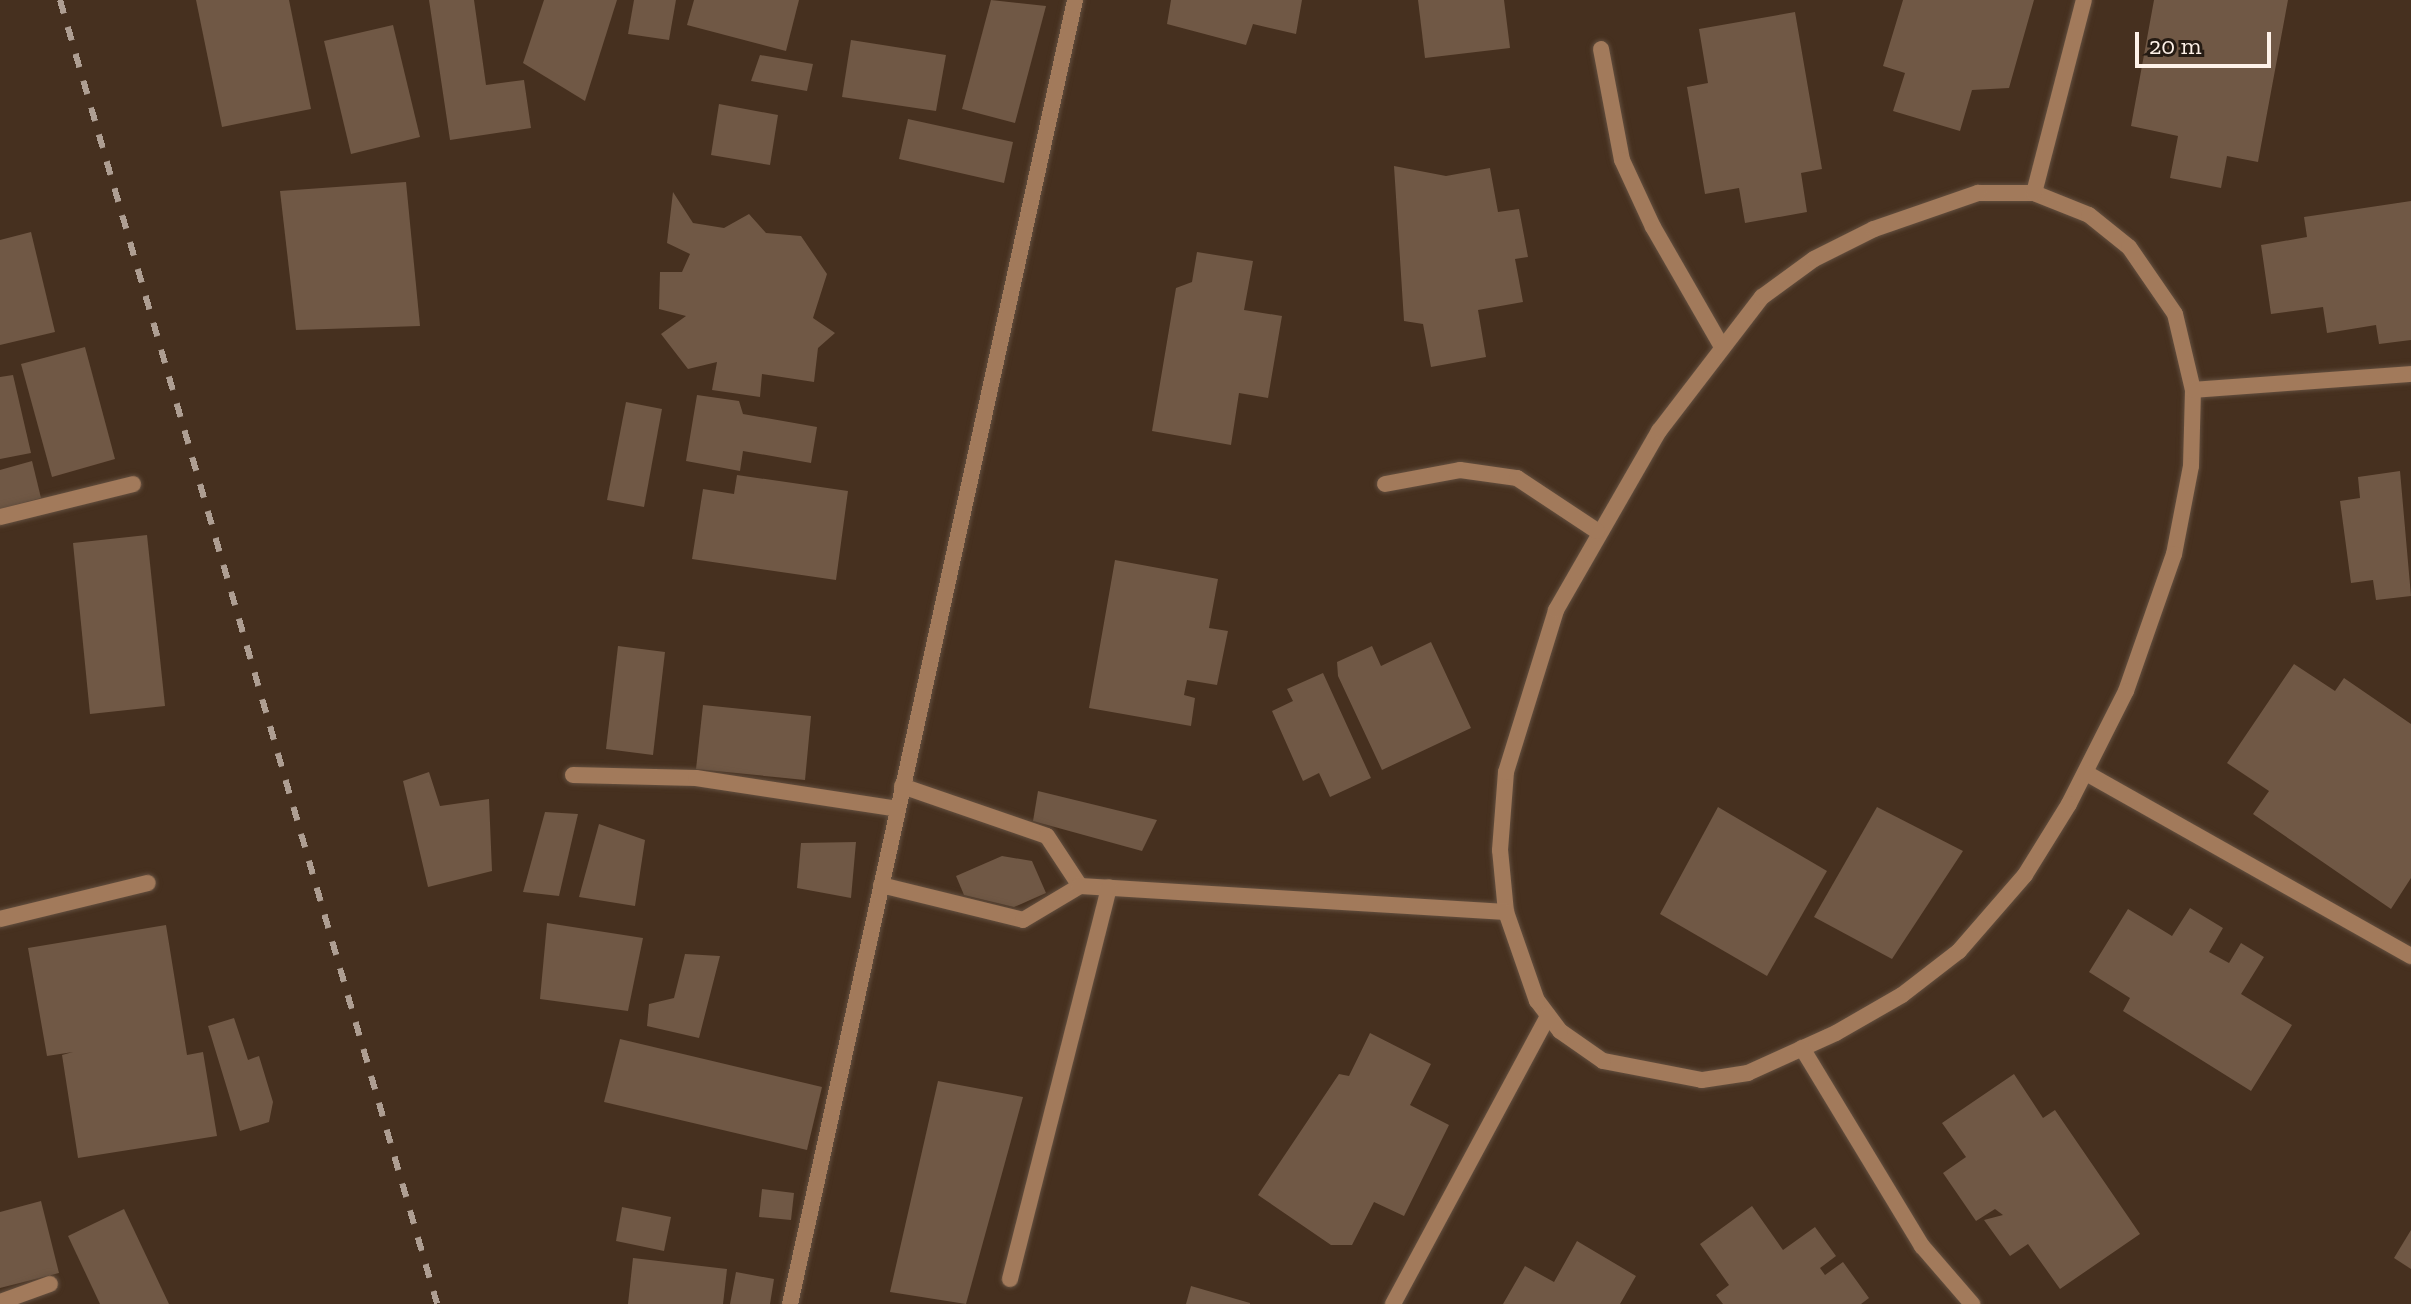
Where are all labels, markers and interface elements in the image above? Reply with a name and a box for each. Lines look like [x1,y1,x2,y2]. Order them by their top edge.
scale bar [2139,16,2275,66]
text: 20 m [2149,31,2201,60]

